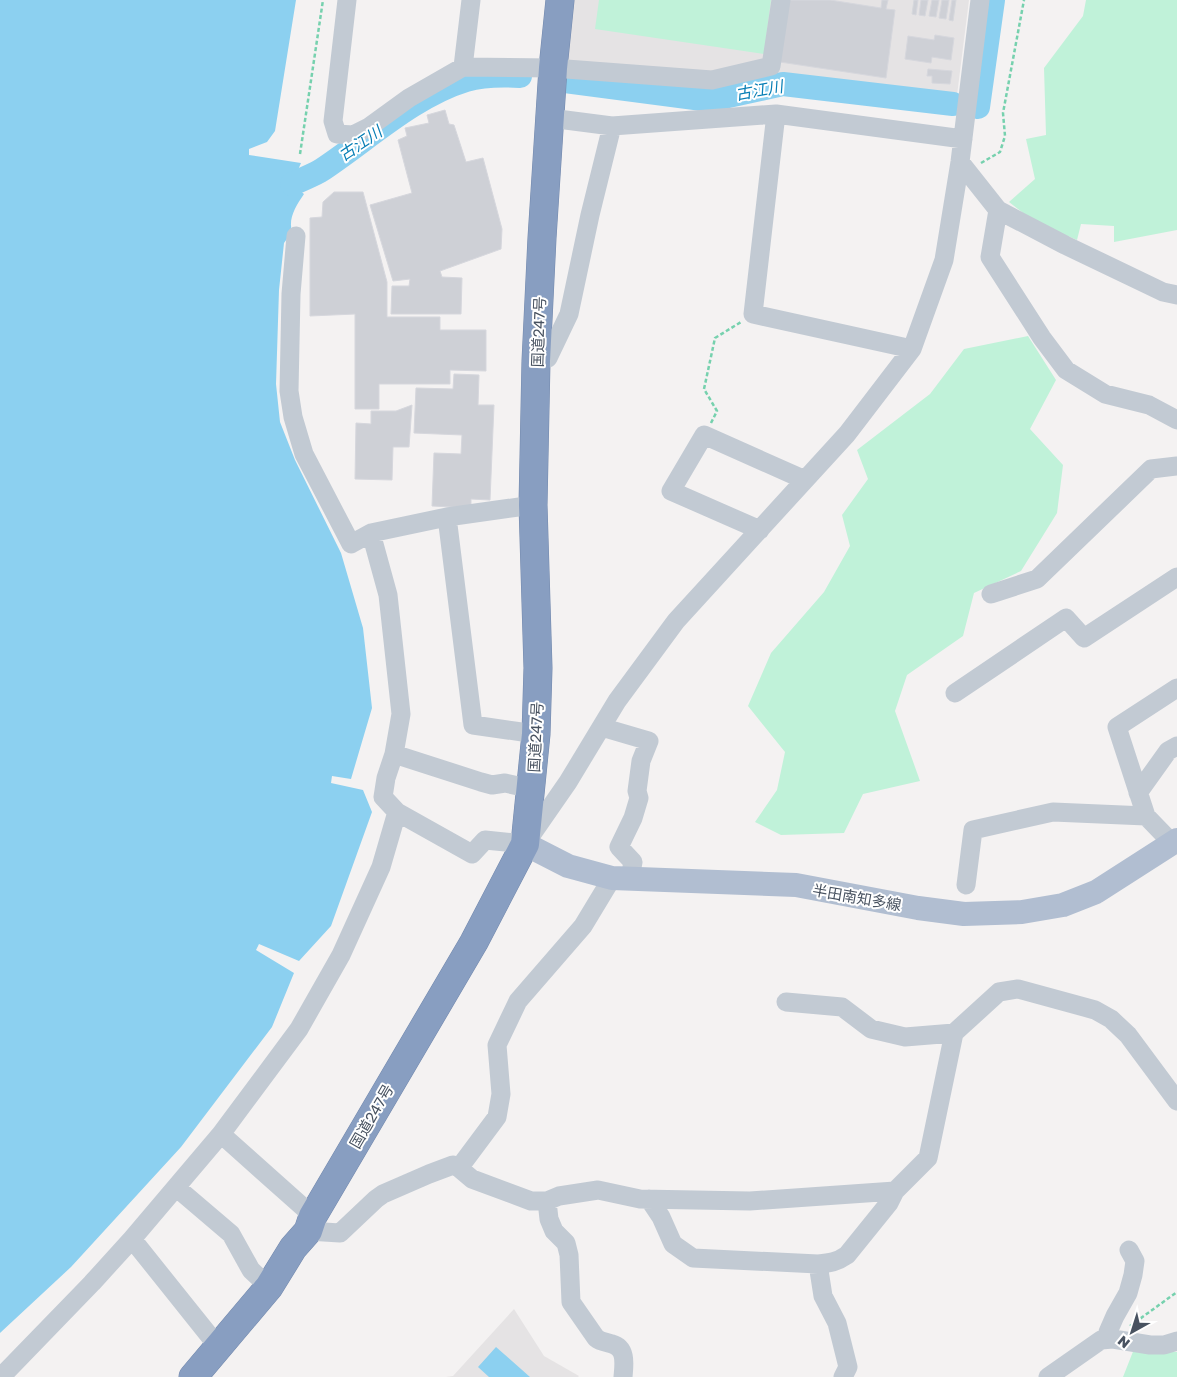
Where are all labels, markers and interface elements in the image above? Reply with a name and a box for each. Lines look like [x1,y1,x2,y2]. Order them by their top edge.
water label: 古江川 [734,76,786,104]
water label: 古江川 [335,120,387,165]
street label: 国道247号 [528,296,548,368]
street label: 国道247号 [524,701,546,773]
street label: 半田南知多線 [811,880,903,914]
street label: 国道247号 [346,1081,396,1151]
north arrow [1107,1307,1157,1357]
text: N [1114,1333,1133,1352]

